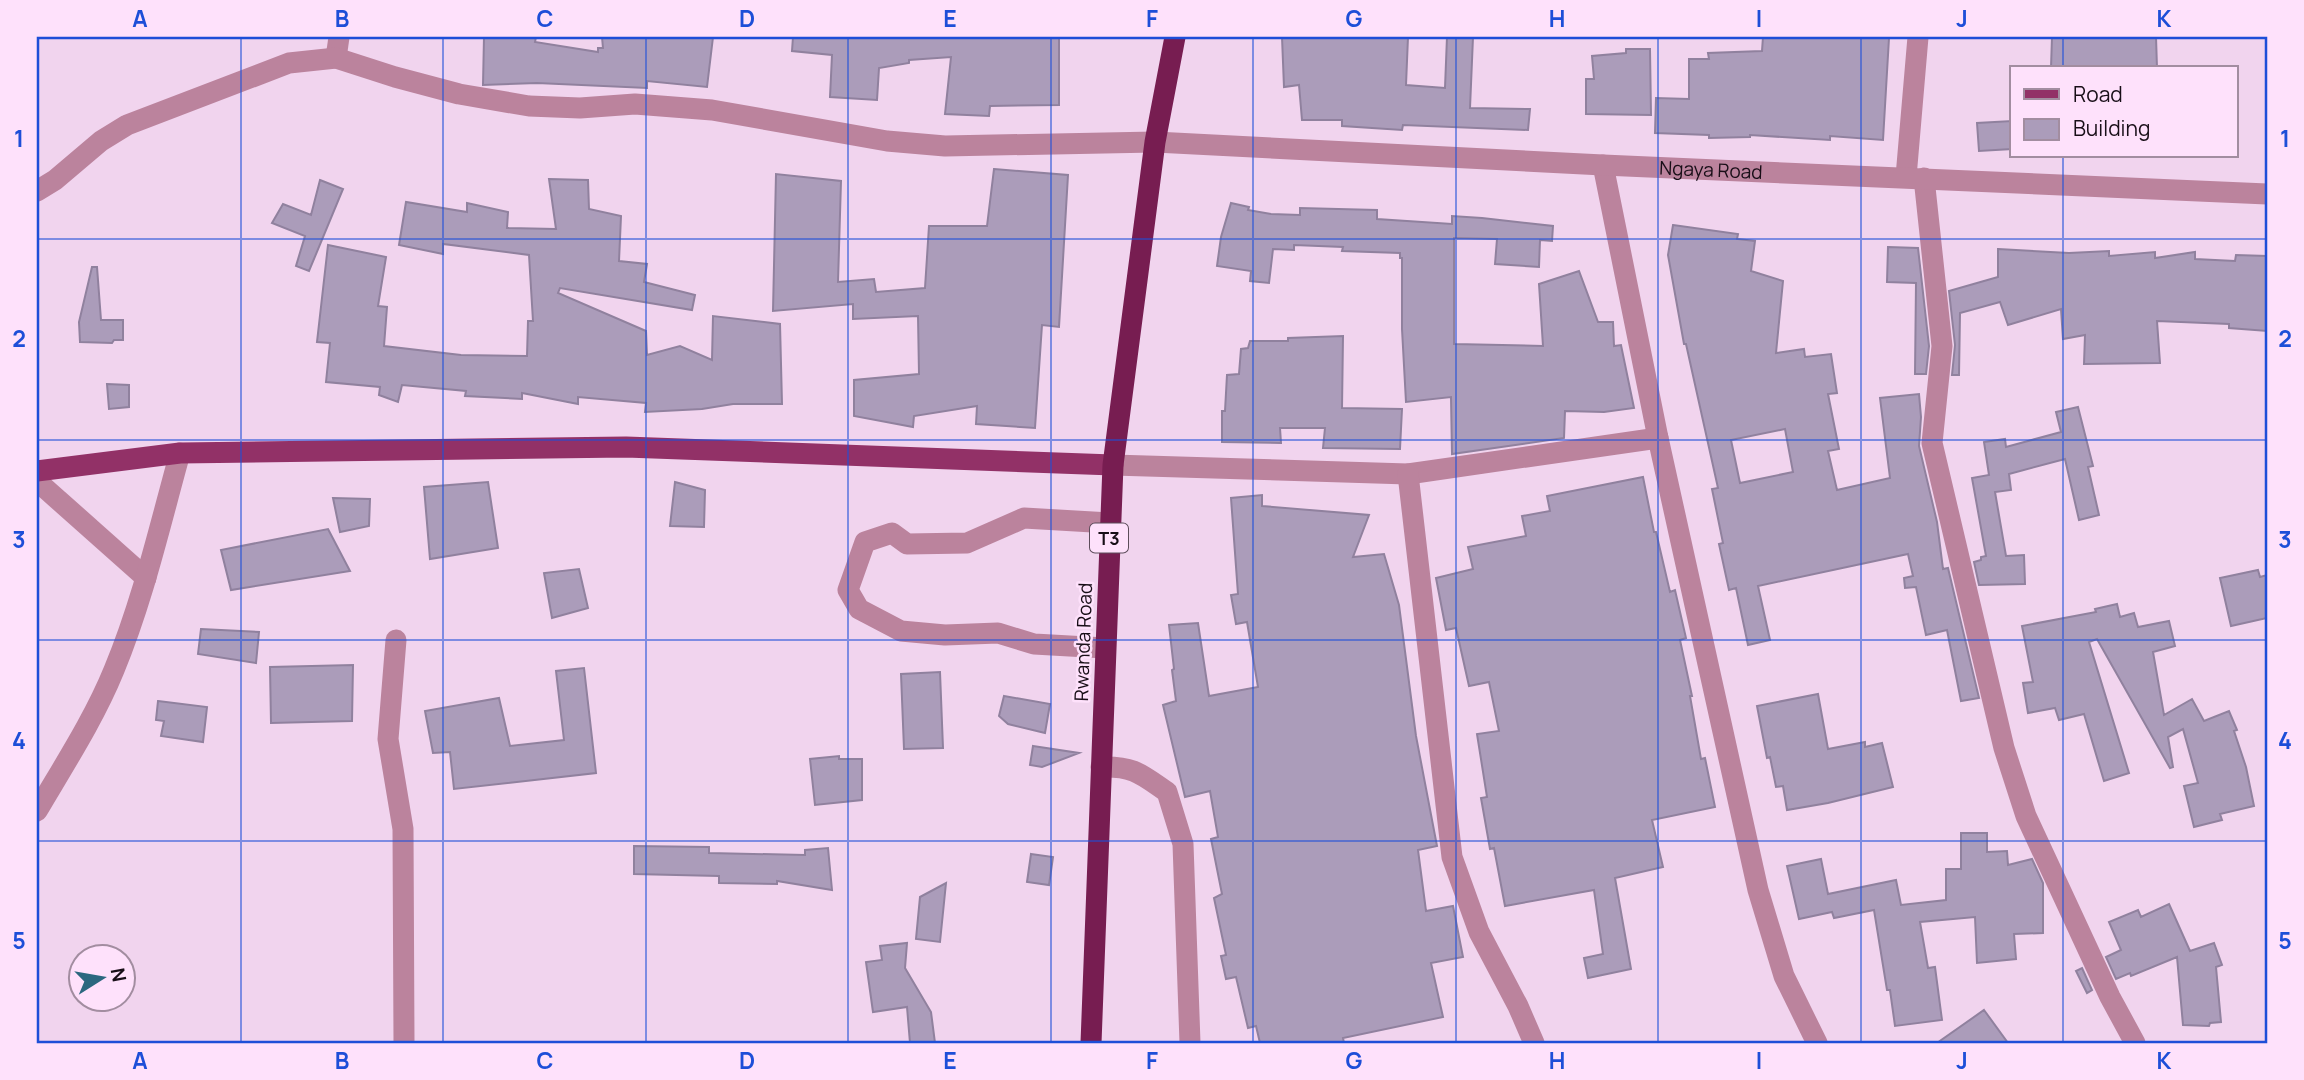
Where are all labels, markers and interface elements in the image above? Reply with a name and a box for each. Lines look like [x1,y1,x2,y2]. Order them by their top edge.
text: A [132,2,148,34]
text: B [335,2,349,34]
text: C [537,2,554,34]
text: D [739,2,755,34]
text: E [943,2,957,34]
text: F [1146,2,1158,34]
text: G [1346,2,1363,34]
text: H [1549,2,1565,34]
text: I [1756,2,1762,34]
text: J [1956,2,1968,34]
text: K [2157,2,2172,34]
legend [2010,66,2238,158]
text: Road [2073,80,2123,108]
text: Building [2073,114,2150,142]
text: 1 [14,122,24,154]
text: 1 [2280,122,2290,154]
street label: Ngaya Road [1659,154,1763,185]
text: 2 [12,322,26,354]
text: 2 [2278,322,2292,354]
text: 3 [12,523,26,555]
text: 3 [2278,523,2292,555]
road number: T3 [1090,524,1128,552]
street label: Rwanda Road [1068,582,1098,702]
text: 4 [12,724,26,756]
text: 4 [2278,724,2292,756]
text: 5 [12,924,26,956]
text: 5 [2278,924,2292,956]
north arrow [66,944,136,1014]
text: N [105,966,133,984]
text: A [132,1044,148,1076]
text: B [335,1044,349,1076]
text: C [537,1044,554,1076]
text: D [739,1044,755,1076]
text: E [943,1044,957,1076]
text: F [1146,1044,1158,1076]
text: G [1346,1044,1363,1076]
text: H [1549,1044,1565,1076]
text: I [1756,1044,1762,1076]
text: J [1956,1044,1968,1076]
text: K [2157,1044,2172,1076]

